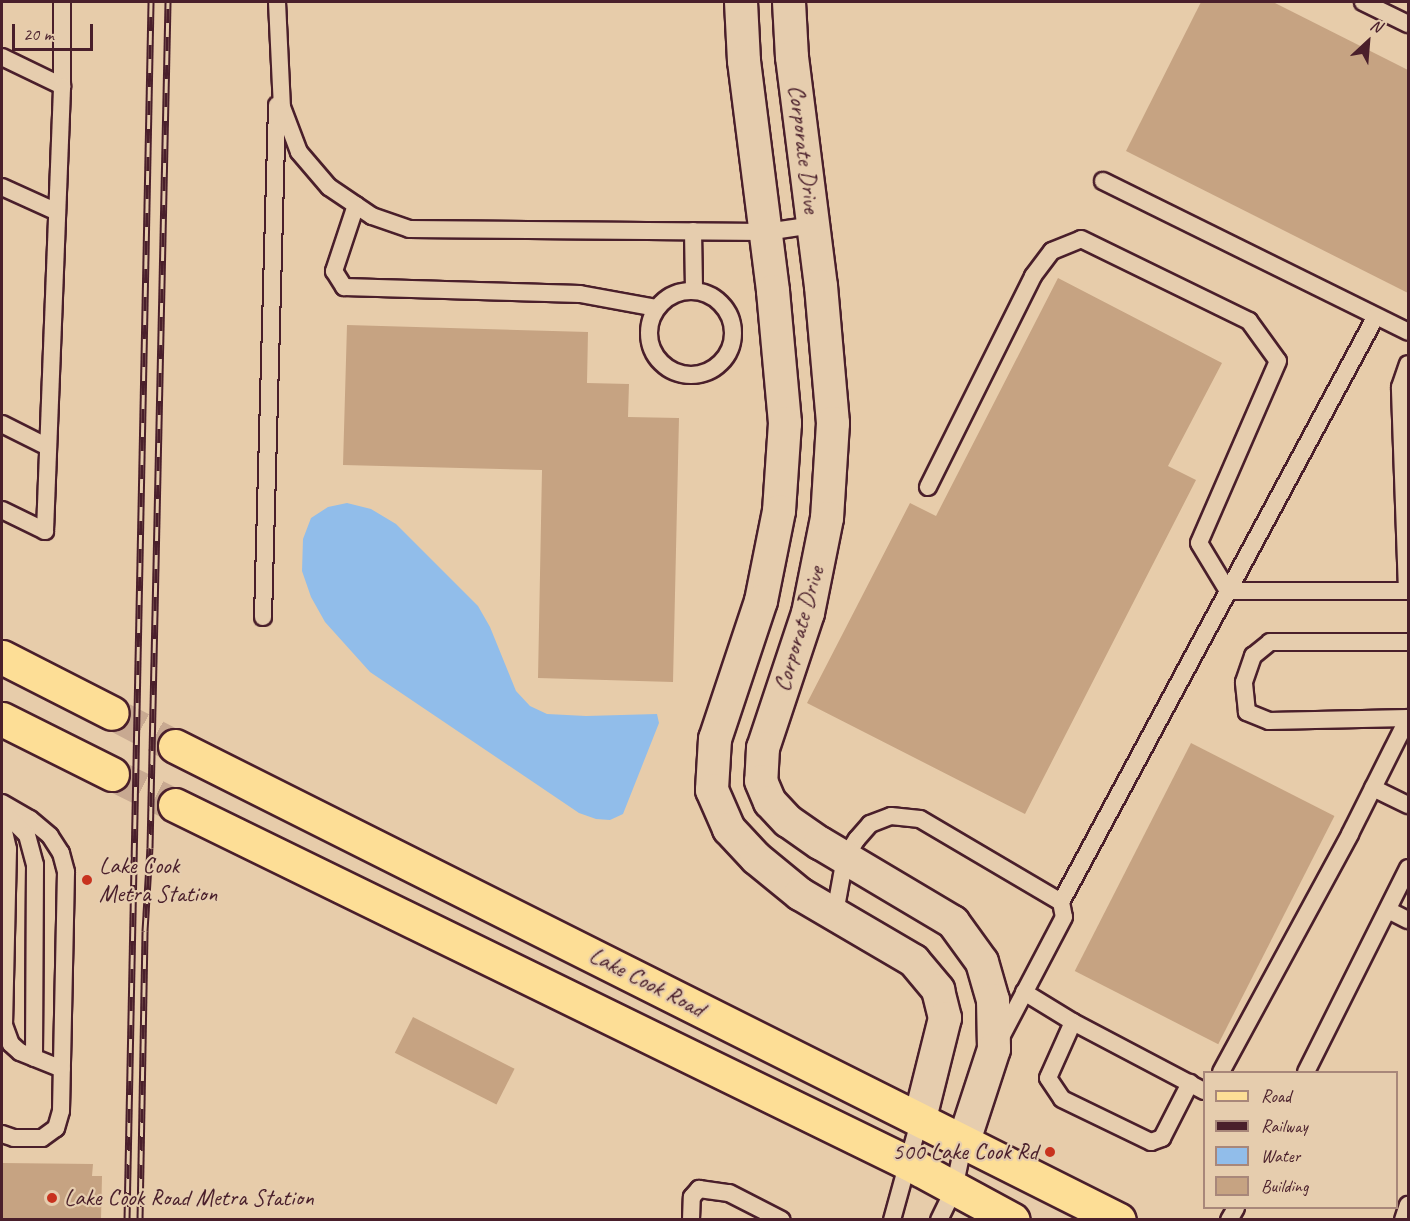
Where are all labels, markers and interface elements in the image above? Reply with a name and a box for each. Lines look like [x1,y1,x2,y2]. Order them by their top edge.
scale bar [15,12,96,50]
north arrow [1338,12,1398,72]
text: N [1367,15,1385,37]
text: 20 m [23,23,54,45]
street label: Corporate Drive [782,83,826,215]
street label: Corporate Drive [767,563,831,695]
place label: Lake Cook Metra Station [99,852,218,908]
marker: Lake Cook Metra Station [80,873,94,887]
street label: Lake Cook Road [584,941,710,1023]
legend [1203,1071,1398,1209]
text: Road [1261,1085,1291,1107]
text: Railway [1261,1115,1308,1137]
place label: 500 Lake Cook Rd [892,1138,1038,1166]
marker: 500 Lake Cook Rd [1043,1145,1057,1159]
text: Water [1261,1145,1300,1167]
text: Building [1261,1175,1308,1197]
place label: Lake Cook Road Metra Station [64,1184,315,1212]
marker: Lake Cook Road Metra Station [45,1191,59,1205]

